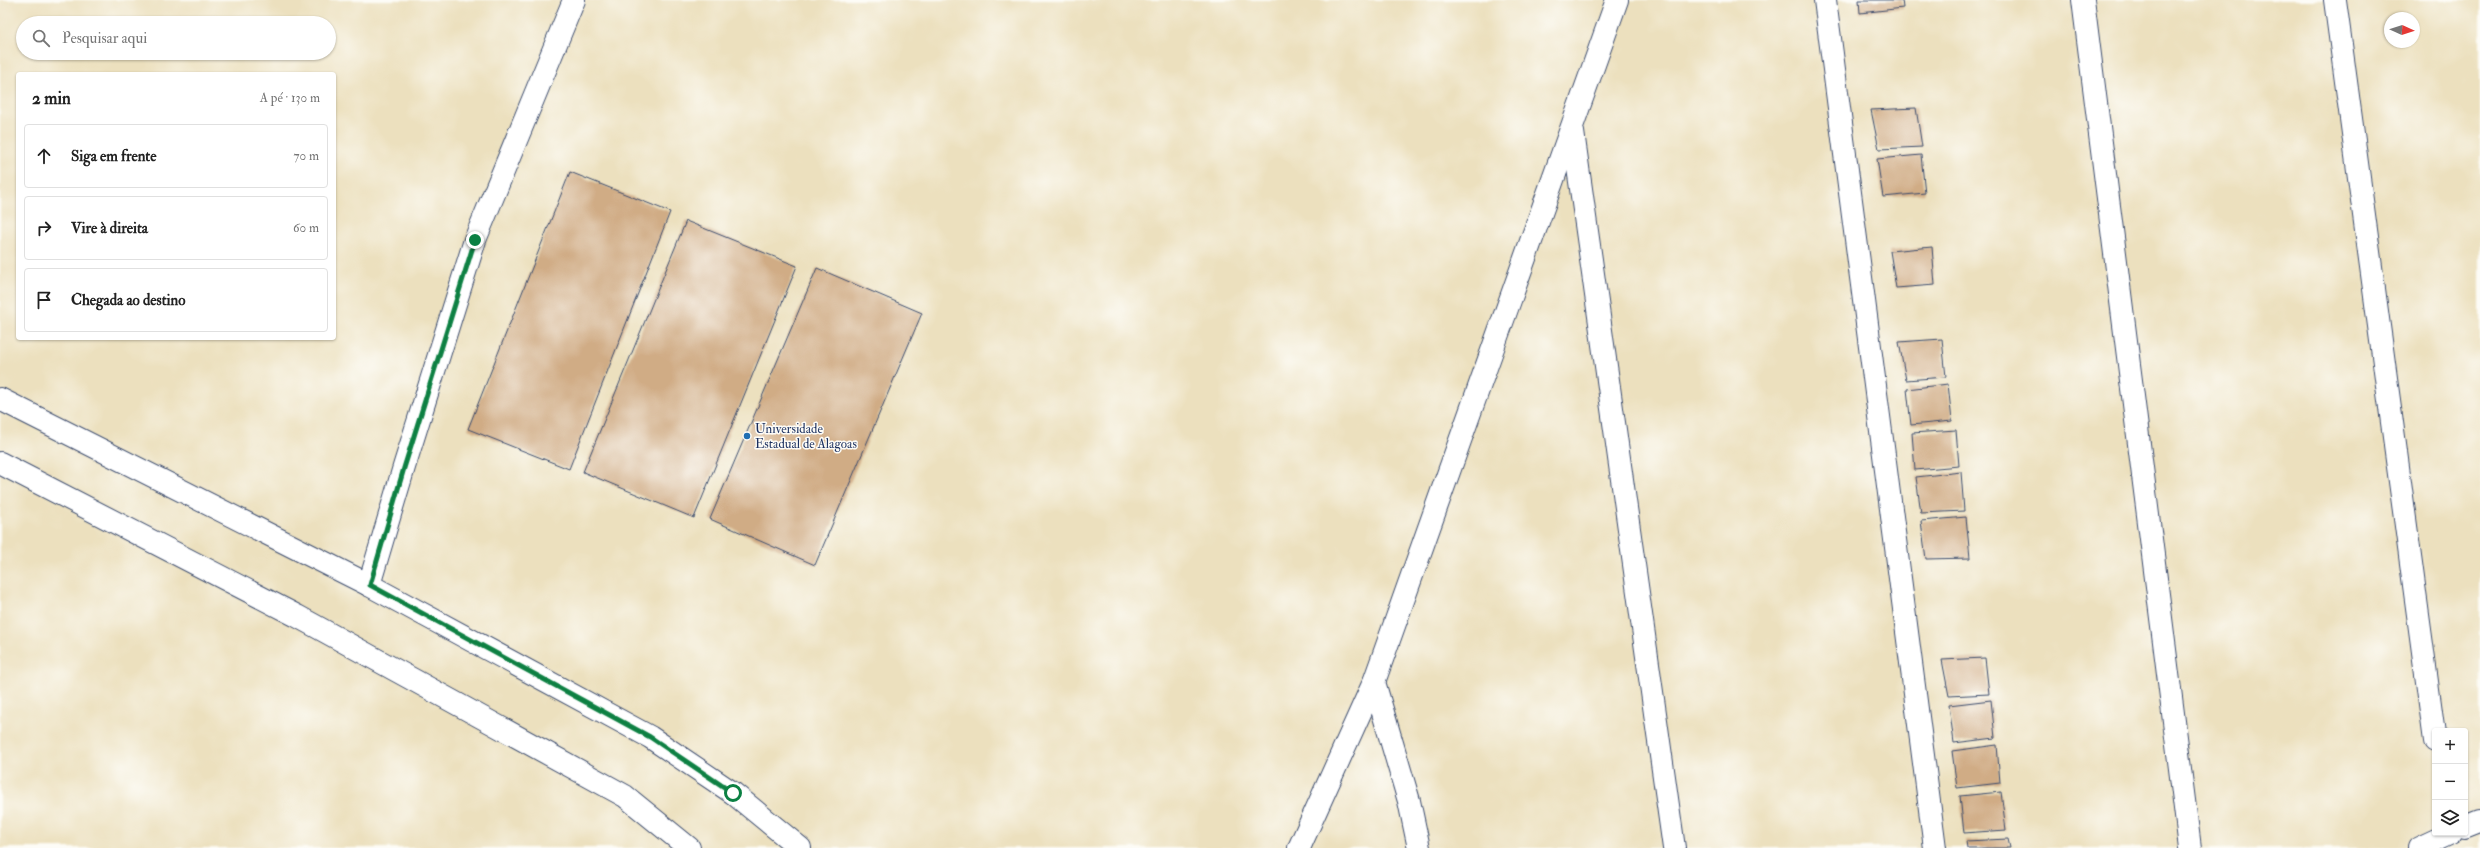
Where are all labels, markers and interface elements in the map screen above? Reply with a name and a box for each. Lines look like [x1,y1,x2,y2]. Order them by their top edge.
north arrow [2384,12,2420,48]
search box [16,16,336,60]
icon: search [30,27,52,49]
text: Pesquisar aqui [62,29,147,48]
text: 2 min [32,88,71,109]
text: A pé · 130 m [260,90,320,106]
icon: ahead [33,145,55,167]
text: Siga em frente [71,147,157,166]
text: 70 m [294,148,319,164]
icon: right [33,217,55,239]
text: Vire à direita [71,219,148,238]
text: 60 m [293,220,319,236]
route end [466,231,484,249]
icon: arrive [33,289,55,311]
text: Chegada ao destino [71,291,186,310]
place label: Universidade Estadual de Alagoas [755,421,857,452]
marker: Universidade Estadual de Alagoas [742,431,752,441]
map controls [2432,728,2468,836]
button: + [2432,728,2468,764]
button: − [2432,764,2468,800]
route start [724,784,742,802]
button: layers [2432,800,2468,836]

